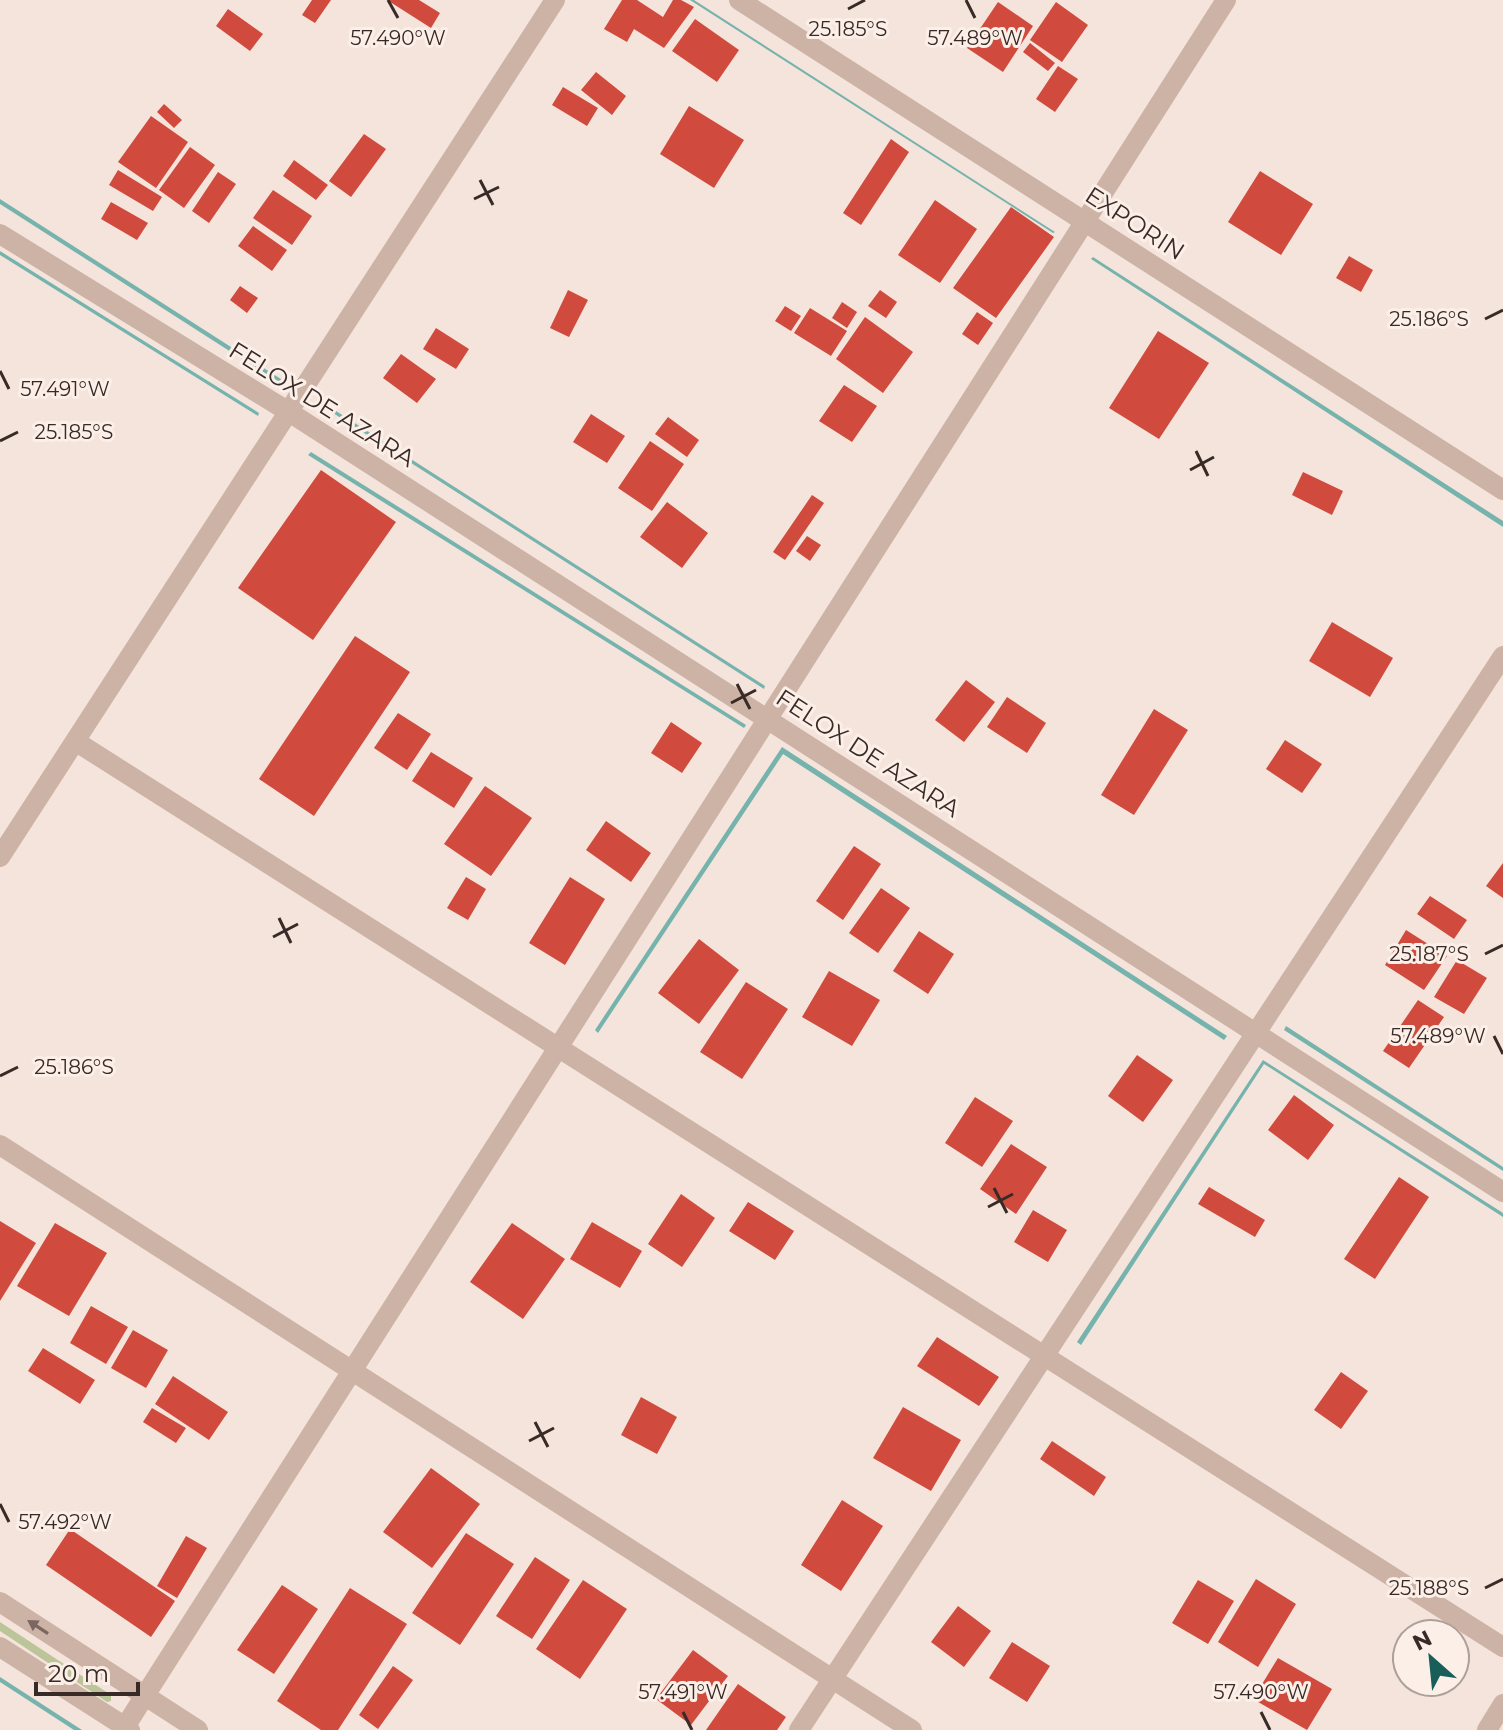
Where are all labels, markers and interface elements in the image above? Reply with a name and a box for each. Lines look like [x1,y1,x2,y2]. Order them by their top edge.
text: 25.185°S [809,17,887,41]
text: 57.490°W [350,26,446,50]
text: 57.489°W [927,26,1023,50]
street label: EXPORIN [1080,180,1190,266]
text: 25.186°S [1389,307,1469,331]
street label: FELOX DE AZARA [224,335,421,473]
text: 57.491°W [20,377,110,401]
text: 25.185°S [35,420,113,444]
street label: FELOX DE AZARA [771,683,966,824]
text: 25.187°S [1389,942,1469,966]
text: 57.489°W [1390,1024,1486,1048]
text: 25.186°S [34,1055,114,1079]
text: 57.492°W [18,1510,112,1534]
text: 25.188°S [1389,1576,1469,1600]
north arrow [1391,1618,1471,1698]
one-way arrow [28,1620,49,1635]
text: N [1408,1625,1436,1657]
scale bar [36,1646,138,1696]
text: 20 m [48,1659,109,1688]
text: 57.491°W [638,1680,728,1704]
text: 57.490°W [1213,1680,1309,1704]

